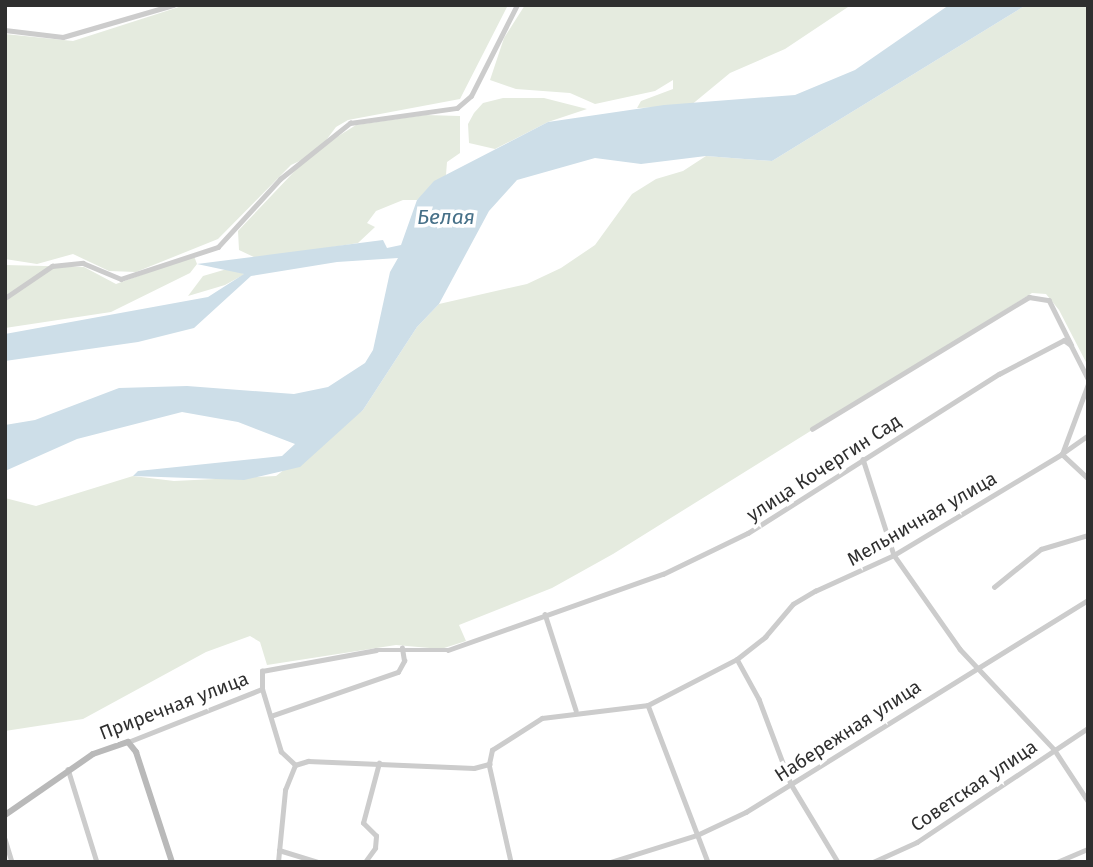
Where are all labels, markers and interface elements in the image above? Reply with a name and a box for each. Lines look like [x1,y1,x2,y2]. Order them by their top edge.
water label: Белая [417,204,475,230]
street label: улица Кочергин Сад [743,410,905,526]
street label: Мельничная улица [843,467,1001,571]
street label: Приречная улица [96,667,252,745]
street label: Набережная улица [771,675,925,787]
street label: Советская улица [907,735,1041,837]

